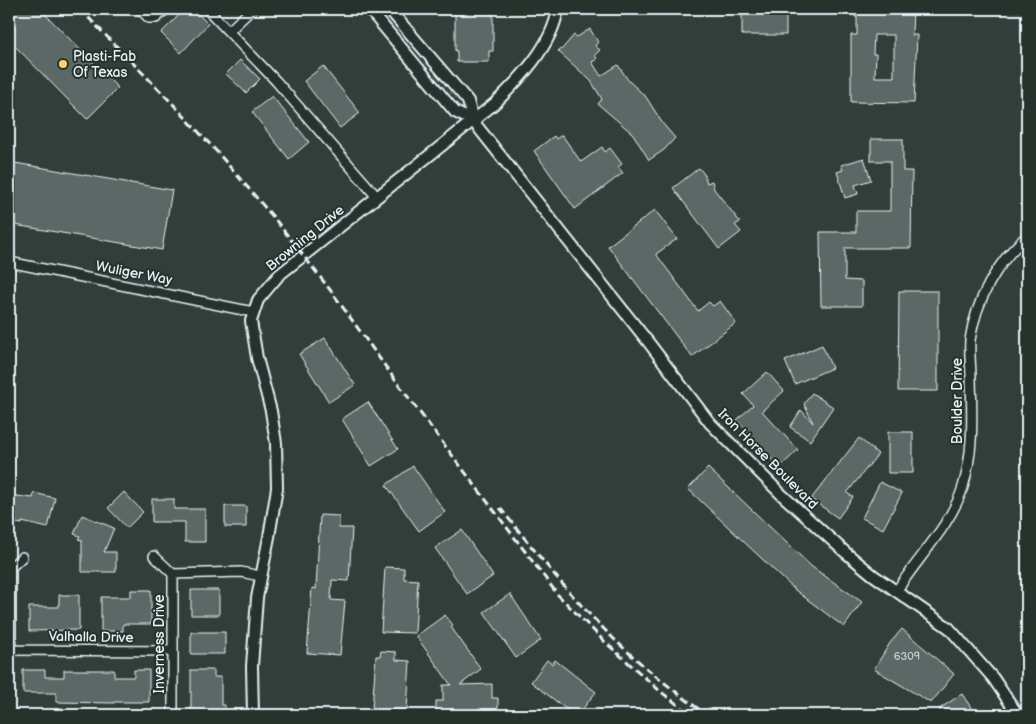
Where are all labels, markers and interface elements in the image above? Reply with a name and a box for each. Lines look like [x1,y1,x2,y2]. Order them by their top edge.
place label: Plasti-Fab Of Texas [73,48,136,81]
marker: Plasti-Fab Of Texas [57,58,69,70]
street label: Browning Drive [263,201,347,275]
street label: Wuliger Way [94,257,174,289]
street label: Boulder Drive [949,358,966,444]
street label: Iron Horse Boulevard [714,405,822,513]
street label: Inverness Drive [151,595,168,693]
street label: Valhalla Drive [48,628,134,646]
house number: 6309 [894,650,920,663]

